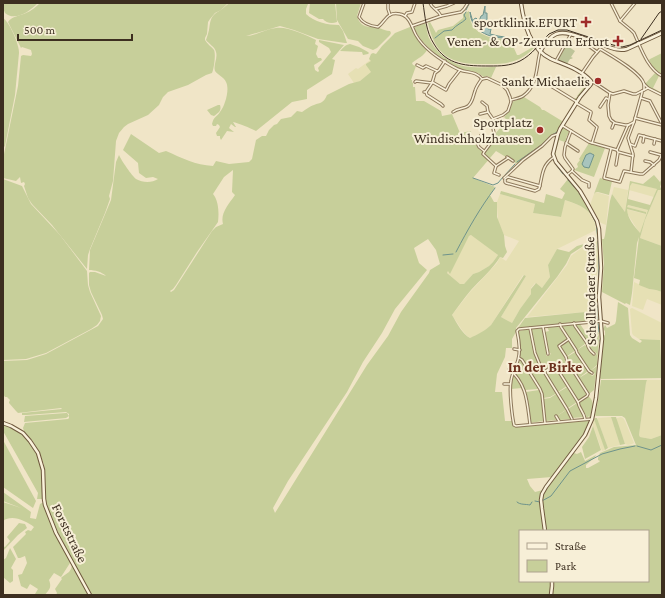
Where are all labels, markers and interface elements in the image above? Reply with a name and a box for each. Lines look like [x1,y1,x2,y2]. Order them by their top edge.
place label: sportklinik.EFURT [474,14,577,30]
scale bar [18,16,132,42]
marker: sportklinik.EFURT [580,16,592,28]
text: 500 m [24,23,55,37]
place label: Venen- & OP-Zentrum Erfurt [447,33,609,49]
marker: Venen- & OP-Zentrum Erfurt [612,35,624,47]
place label: Sankt Michaelis [501,73,590,89]
marker: Sankt Michaelis [593,76,603,86]
place label: Sportplatz Windischholzhausen [414,114,532,146]
marker: Sportplatz Windischholzhausen [535,125,545,135]
street label: Schellrodaer Straße [581,236,599,346]
district label: In der Birke [508,359,582,375]
street label: Forststraße [49,501,91,565]
legend [519,530,649,582]
text: Straße [555,539,586,553]
text: Park [555,559,577,573]

